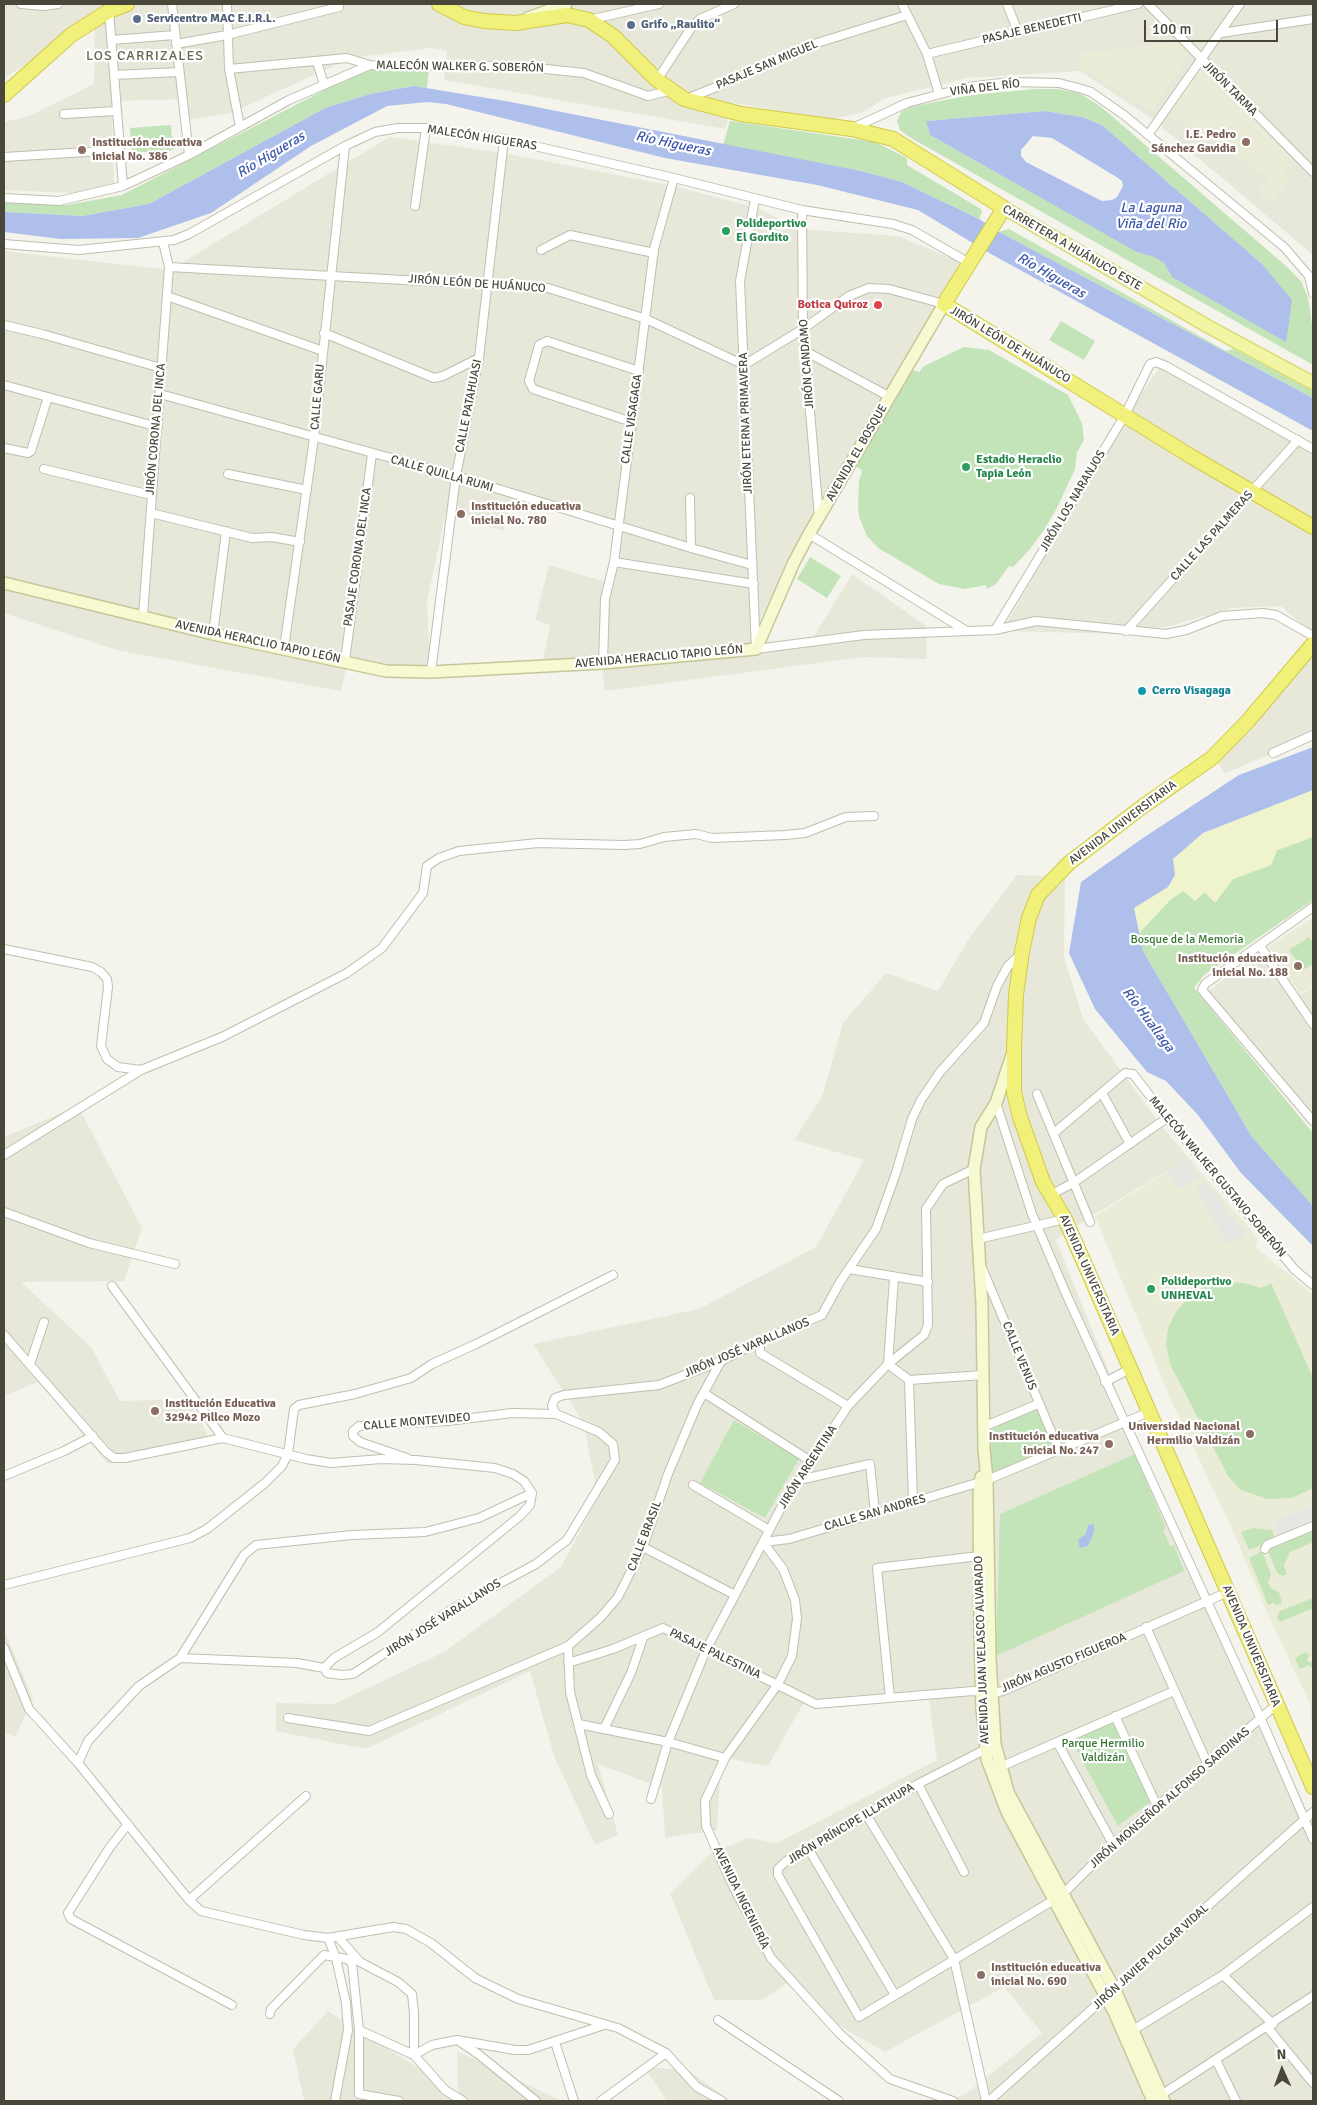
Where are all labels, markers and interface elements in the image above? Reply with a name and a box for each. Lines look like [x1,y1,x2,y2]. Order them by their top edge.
scale bar [1147,10,1281,42]
street label: PASAJE BENEDETTI [981,11,1083,47]
place label: Servicentro MAC E.I.R.L. [147,12,276,26]
marker: Servicentro MAC E.I.R.L. [131,13,143,25]
place label: Grifo „Raulito“ [641,18,720,32]
marker: Grifo „Raulito“ [625,19,637,31]
text: 100 m [1152,20,1192,38]
street label: PASAJE SAN MIGUEL [714,37,820,93]
district label: LOS CARRIZALES [84,48,206,64]
street label: MALECÓN WALKER G. SOBERÓN [376,58,544,76]
street label: JIRÓN TARMA [1200,59,1260,119]
street label: VIÑA DEL RÍO [949,77,1021,99]
street label: MALECÓN HIGUERAS [426,122,538,154]
water label: Río Higueras [234,128,308,182]
water label: Río Higueras [634,128,712,160]
place label: I.E. Pedro Sánchez Gavidia [1151,128,1236,156]
place label: Institución educativa inicial No. 386 [92,136,202,164]
marker: I.E. Pedro Sánchez Gavidia [1240,136,1252,148]
marker: Institución educativa inicial No. 386 [76,144,88,156]
water label: La Laguna Viña del Rio [1116,200,1186,232]
street label: CARRETERA A HUÁNUCO ESTE [1000,202,1144,294]
place label: Polideportivo El Gordito [736,217,807,245]
marker: Polideportivo El Gordito [720,225,732,237]
water label: Río Higueras [1014,250,1088,302]
street label: JIRÓN LEÓN DE HUÁNUCO [408,272,546,296]
place label: Botica Quiroz [797,298,868,312]
marker: Botica Quiroz [872,299,884,311]
street label: JIRÓN LEÓN DE HUÁNUCO [947,303,1073,387]
street label: JIRÓN CANDAMO [797,319,817,409]
street label: JIRÓN ETERNA PRIMAVERA [736,352,756,494]
street label: CALLE PATAHUASI [453,358,485,454]
street label: JIRÓN CORONA DEL INCA [143,362,169,496]
street label: CALLE GARU [308,363,328,431]
street label: CALLE VISAGAGA [619,373,645,465]
street label: AVENIDA EL BOSQUE [823,402,891,504]
street label: JIRÓN LOS NARANJOS [1037,448,1109,554]
street label: CALLE QUILLA RUMI [389,452,495,496]
place label: Estadio Heraclio Tapia León [976,453,1062,481]
marker: Estadio Heraclio Tapia León [960,461,972,473]
street label: PASAJE CORONA DEL INCA [341,487,375,627]
street label: CALLE LAS PALMERAS [1168,488,1256,584]
place label: Institución educativa inicial No. 780 [471,500,581,528]
marker: Institución educativa inicial No. 780 [455,508,467,520]
street label: AVENIDA HERACLIO TAPIO LEÓN [174,617,342,667]
street label: AVENIDA HERACLIO TAPIO LEÓN [574,642,744,672]
place label: Cerro Visagaga [1152,684,1231,698]
marker: Cerro Visagaga [1136,685,1148,697]
street label: AVENIDA UNIVERSITARIA [1066,778,1180,868]
park label: Bosque de la Memoria [1130,933,1244,947]
place label: Institución educativa inicial No. 188 [1178,952,1288,980]
marker: Institución educativa inicial No. 188 [1292,960,1304,972]
water label: Río Huallaga [1118,984,1178,1056]
street label: MALECÓN WALKER GUSTAVO SOBERÓN [1145,1094,1289,1260]
street label: AVENIDA UNIVERSITARIA [1056,1212,1122,1338]
place label: Polideportivo UNHEVAL [1161,1275,1232,1303]
marker: Polideportivo UNHEVAL [1145,1283,1157,1295]
street label: JIRÓN JOSÉ VARALLANOS [682,1315,812,1381]
street label: CALLE VENUS [999,1320,1039,1392]
place label: Institución Educativa 32942 Pillco Mozo [165,1397,276,1425]
marker: Institución Educativa 32942 Pillco Mozo [149,1405,161,1417]
street label: CALLE MONTEVIDEO [363,1410,471,1434]
place label: Universidad Nacional Hermilio Valdizán [1128,1420,1240,1448]
street label: JIRÓN ARGENTINA [776,1423,840,1511]
marker: Universidad Nacional Hermilio Valdizán [1244,1428,1256,1440]
place label: Institución educativa inicial No. 247 [989,1430,1099,1458]
marker: Institución educativa inicial No. 247 [1103,1438,1115,1450]
street label: CALLE SAN ANDRES [823,1492,927,1534]
street label: CALLE BRASIL [625,1499,665,1573]
street label: AVENIDA JUAN VELASCO ALVARADO [972,1555,992,1745]
street label: JIRÓN JOSÉ VARALLANOS [382,1576,504,1660]
street label: AVENIDA UNIVERSITARIA [1219,1583,1283,1709]
street label: PASAJE PALESTINA [667,1626,763,1682]
street label: JIRÓN AGUSTO FIGUEROA [999,1630,1129,1696]
street label: JIRÓN MONSEÑOR ALFONSO SARDINAS [1087,1725,1253,1871]
park label: Parque Hermilio Valdizán [1062,1737,1144,1765]
street label: JIRÓN PRÍNCIPE ILLATHUPA [785,1780,917,1868]
street label: AVENIDA INGENIERÍA [710,1844,772,1952]
street label: JIRÓN JAVIER PULGAR VIDAL [1090,1901,1212,2013]
place label: Institución educativa inicial No. 690 [991,1961,1101,1989]
marker: Institución educativa inicial No. 690 [975,1969,987,1981]
north arrow [1257,2045,1307,2095]
text: N [1276,2046,1287,2063]

